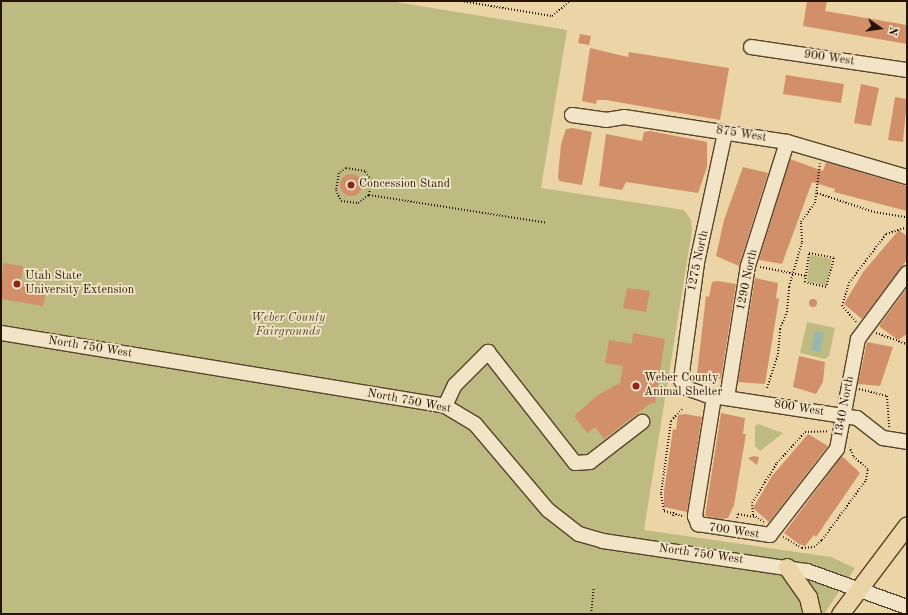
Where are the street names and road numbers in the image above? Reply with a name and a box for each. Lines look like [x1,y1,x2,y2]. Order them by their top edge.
street label: 900 West [803,48,855,70]
street label: 875 West [715,124,767,146]
street label: 1275 North [686,229,712,293]
street label: 1290 North [735,248,761,312]
street label: North 750 West [47,334,133,362]
street label: 1340 North [832,375,858,439]
street label: North 750 West [366,387,452,417]
street label: 800 West [773,398,825,420]
street label: 700 West [708,521,760,543]
street label: North 750 West [658,542,744,568]

